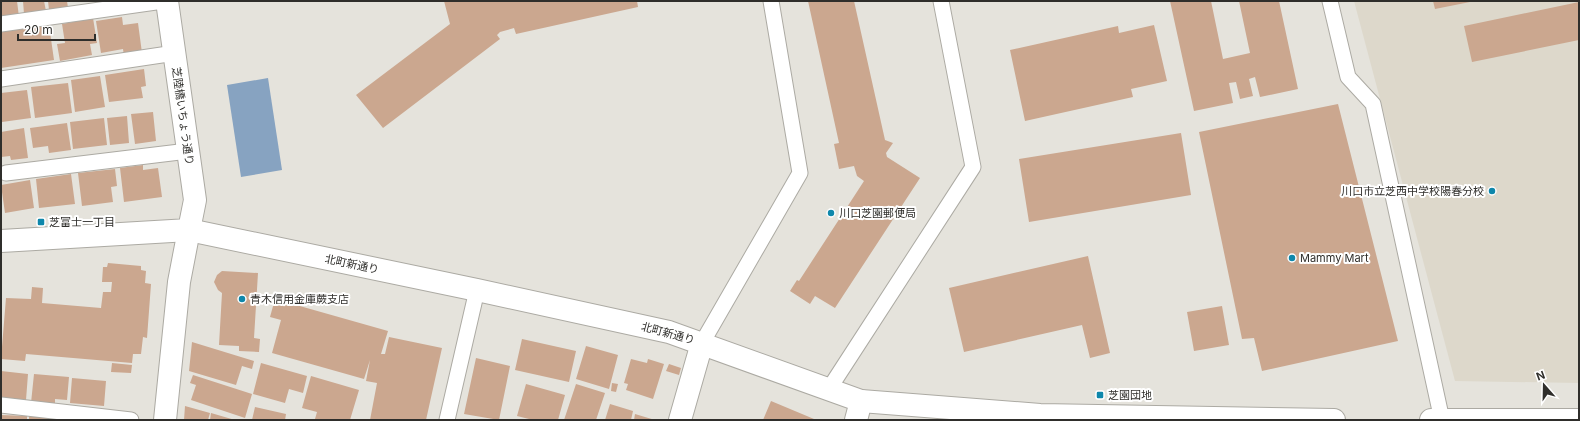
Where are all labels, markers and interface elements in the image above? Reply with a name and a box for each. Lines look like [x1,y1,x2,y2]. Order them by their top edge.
scale bar [18,16,95,42]
text: 20 m [24,22,53,37]
street label: 芝陸橋いちょう通り [169,66,197,166]
place label: 川口市立芝西中学校陽春分校 [1341,184,1484,198]
marker: 川口市立芝西中学校陽春分校 [1487,186,1497,196]
place label: 川口芝園郵便局 [839,206,916,220]
marker: 川口芝園郵便局 [826,208,836,218]
place label: 芝富士一丁目 [49,215,115,229]
marker: 芝富士一丁目 [36,217,46,227]
street label: 北町新通り [324,251,380,277]
place label: Mammy Mart [1300,251,1369,265]
marker: Mammy Mart [1287,253,1297,263]
place label: 青木信用金庫蕨支店 [250,292,349,306]
marker: 青木信用金庫蕨支店 [237,294,247,304]
street label: 北町新通り [640,319,696,347]
north arrow [1524,365,1564,405]
text: N [1534,368,1547,384]
place label: 芝園団地 [1108,388,1152,402]
marker: 芝園団地 [1095,390,1105,400]

